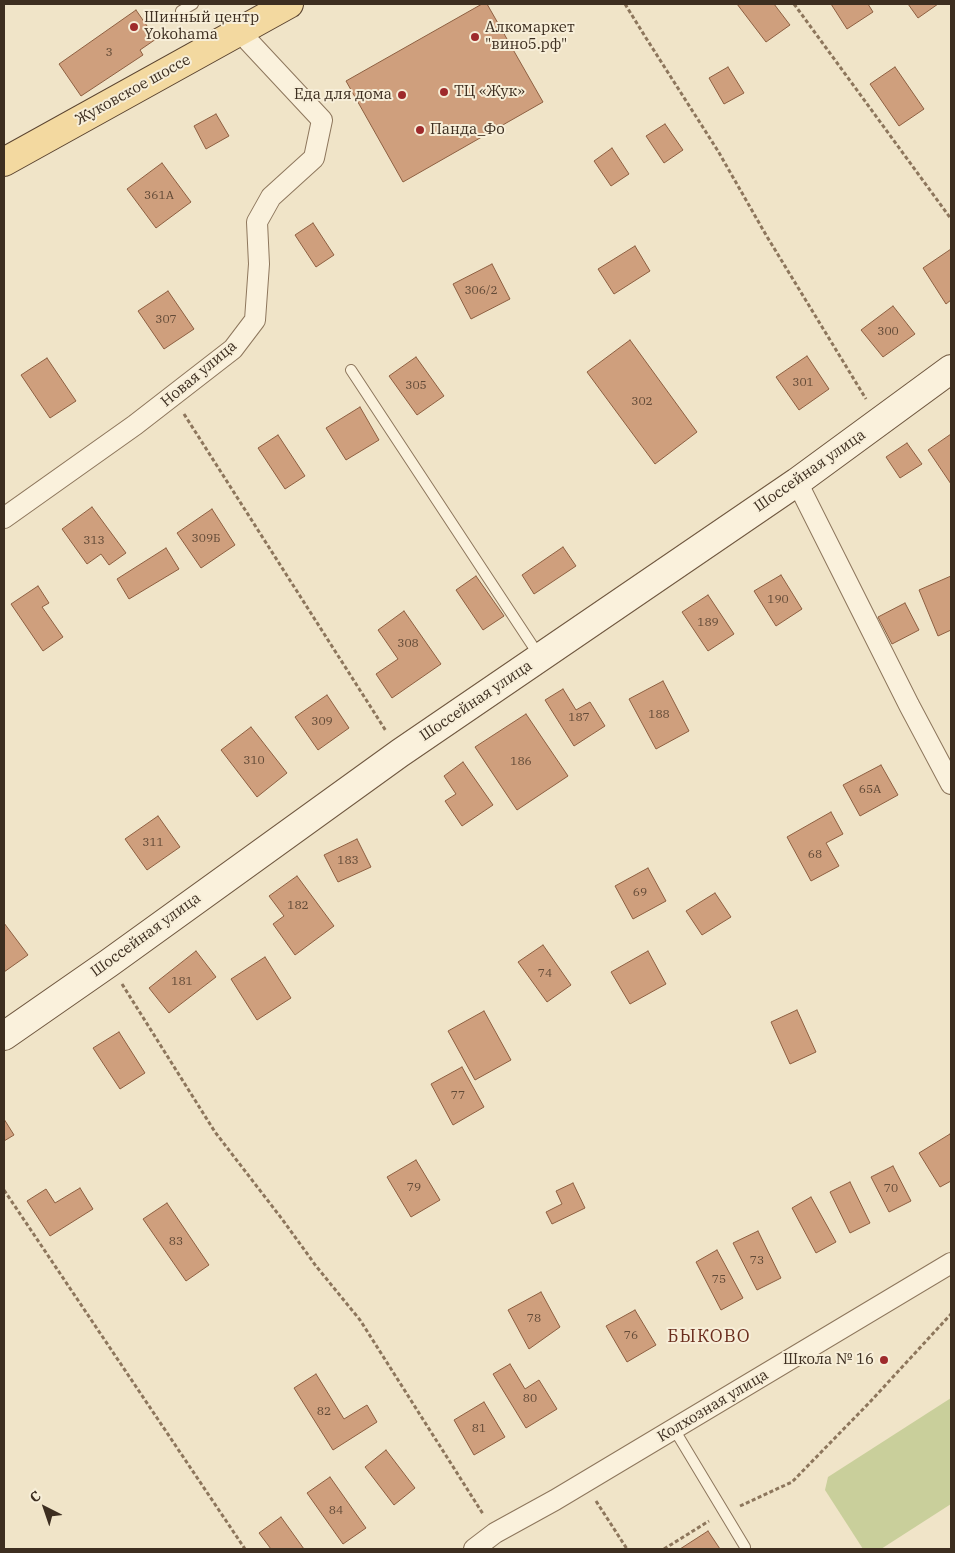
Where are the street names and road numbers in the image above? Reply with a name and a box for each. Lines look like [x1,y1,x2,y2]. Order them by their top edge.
street label: Жуковское шоссе [72,51,194,129]
street label: Новая улица [157,337,241,411]
street label: Шоссейная улица [751,426,869,516]
street label: Шоссейная улица [416,657,536,745]
street label: Шоссейная улица [88,889,204,981]
street label: Колхозная улица [654,1366,772,1446]

